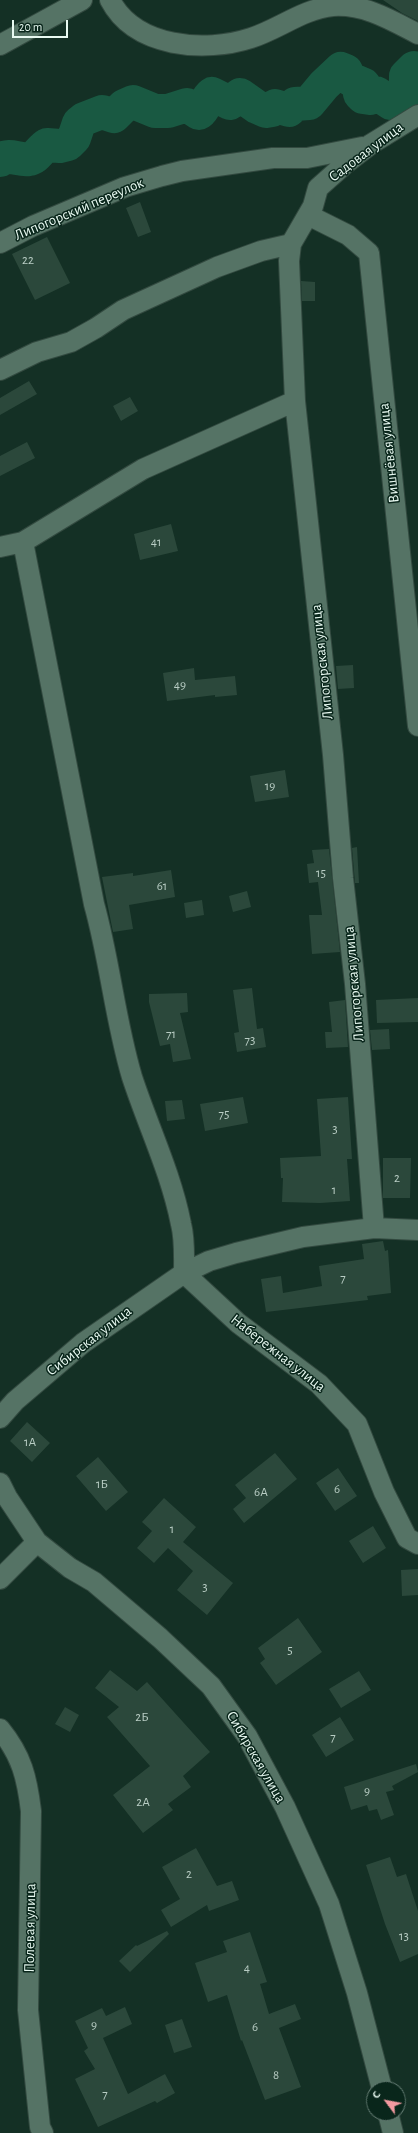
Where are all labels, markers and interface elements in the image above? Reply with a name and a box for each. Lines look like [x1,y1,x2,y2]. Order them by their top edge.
scale bar [14,12,70,38]
text: 20 m [19,21,42,33]
street label: Садовая улица [325,118,407,186]
street label: Липогорский переулок [12,174,146,244]
house number: 22 [22,252,34,268]
street label: Вишнёвая улица [375,402,403,504]
house number: 41 [151,534,161,550]
street label: Липогорская улица [307,604,337,720]
house number: 49 [174,677,186,693]
house number: 19 [265,778,275,794]
house number: 15 [316,865,326,881]
house number: 61 [157,878,167,894]
street label: Липогорская улица [340,926,368,1042]
house number: 71 [166,1026,176,1042]
house number: 73 [245,1032,255,1048]
house number: 75 [219,1106,229,1122]
house number: 3 [332,1121,338,1137]
house number: 2 [394,1170,400,1186]
house number: 1 [332,1182,336,1198]
house number: 7 [340,1270,346,1286]
street label: Сибирская улица [43,1302,135,1380]
street label: Набережная улица [227,1310,329,1396]
house number: 1А [24,1434,36,1450]
house number: 1Б [96,1476,108,1492]
house number: 6 [334,1481,340,1497]
house number: 6А [254,1484,268,1500]
house number: 1 [170,1521,174,1537]
house number: 3 [202,1579,208,1595]
house number: 5 [287,1642,293,1658]
street label: Сибирская улица [222,1708,290,1806]
house number: 2Б [135,1709,149,1725]
house number: 7 [330,1729,336,1745]
house number: 9 [364,1783,370,1799]
house number: 2А [136,1794,150,1810]
house number: 2 [186,1866,192,1882]
street label: Полевая улица [20,1883,40,1973]
house number: 13 [399,1928,409,1944]
house number: 4 [244,1960,250,1976]
house number: 9 [91,2017,97,2033]
house number: 6 [252,2019,258,2035]
house number: 8 [273,2067,279,2083]
north arrow [366,2081,406,2121]
house number: 7 [102,2086,108,2102]
text: С [370,2089,383,2100]

